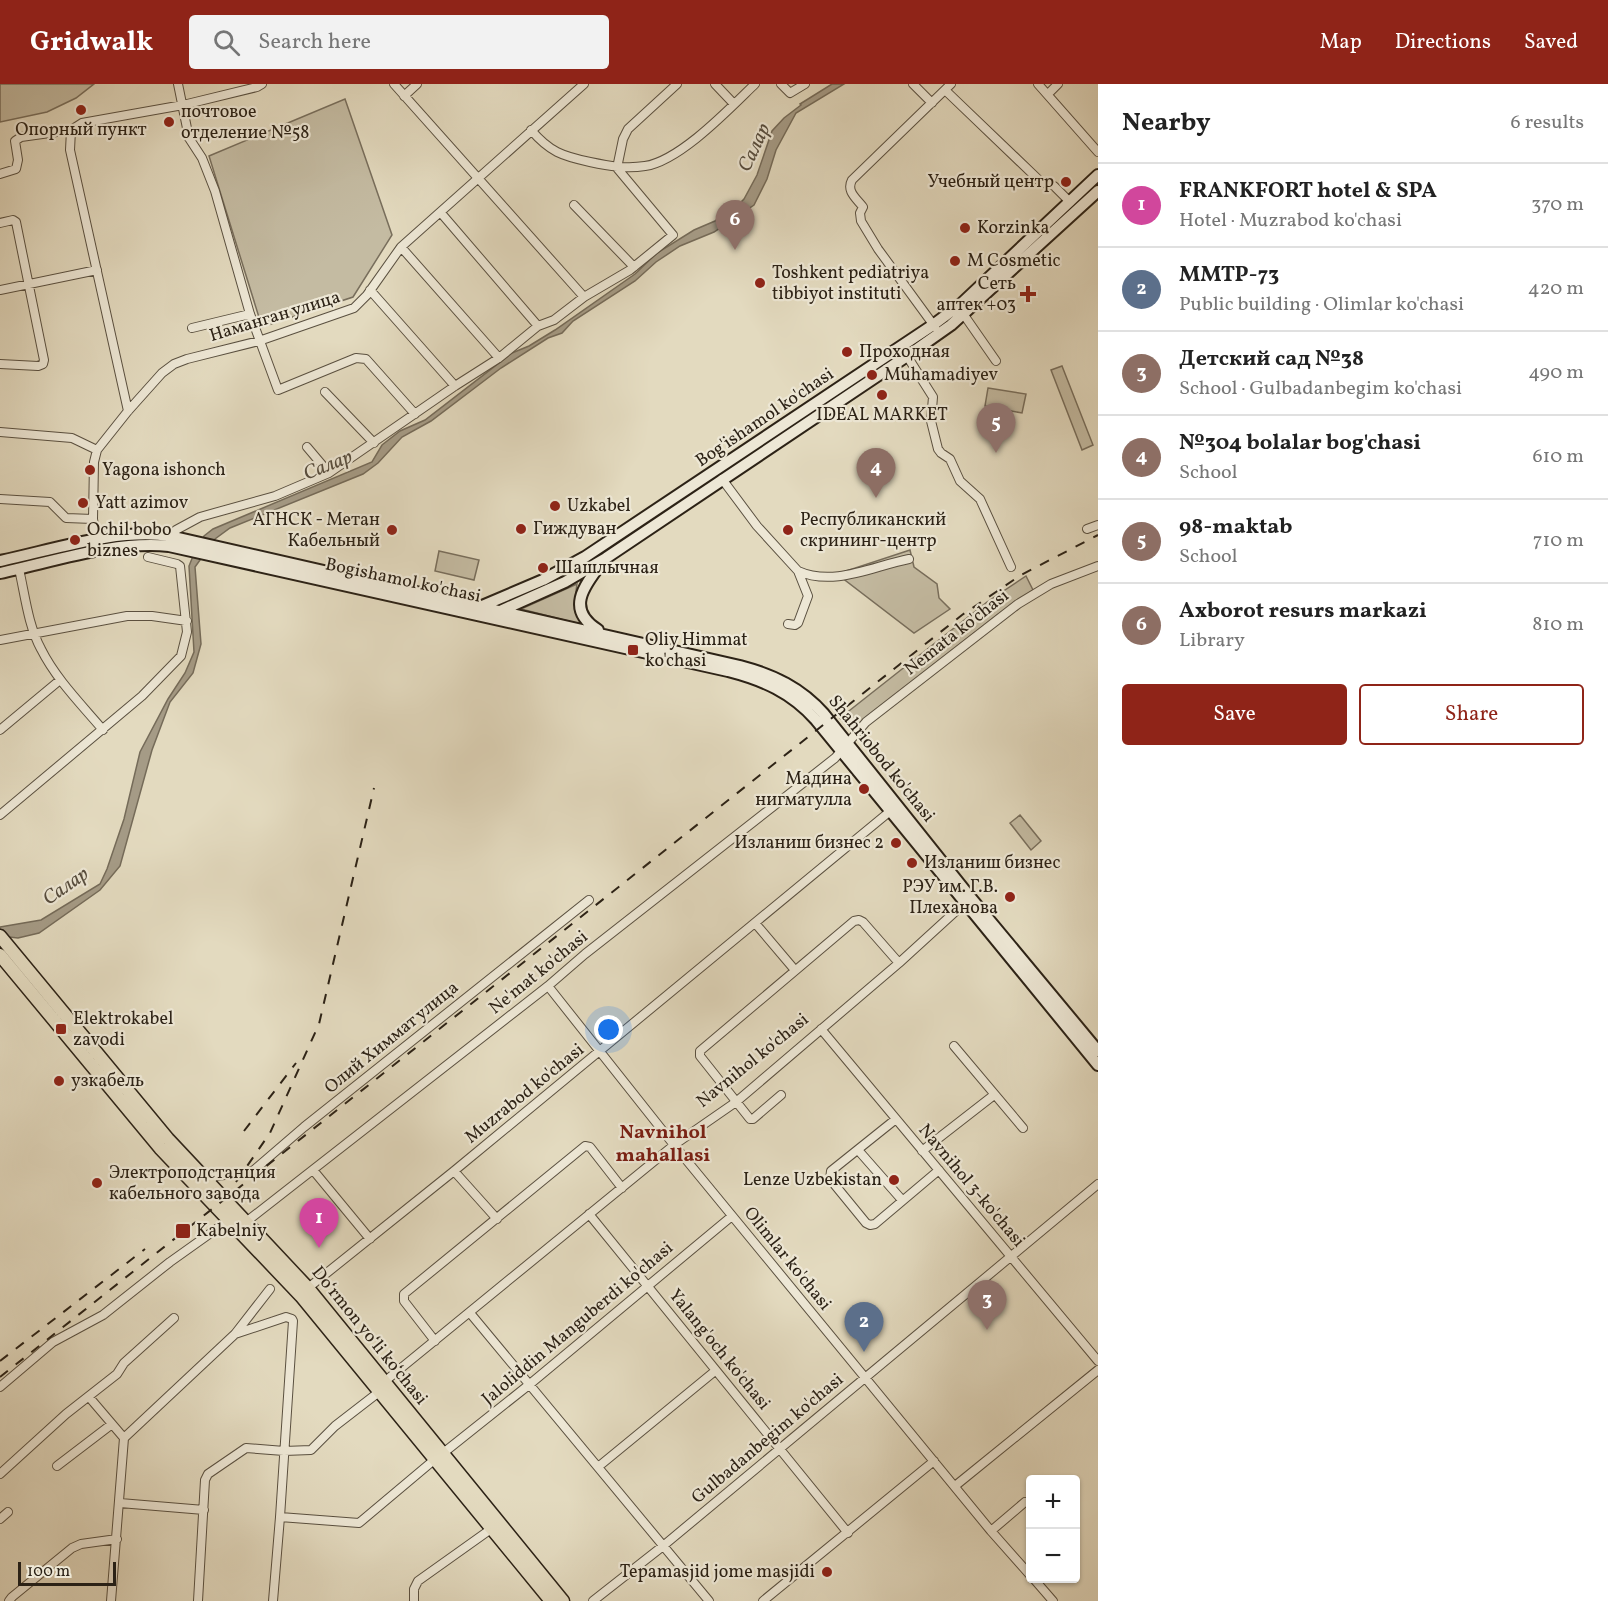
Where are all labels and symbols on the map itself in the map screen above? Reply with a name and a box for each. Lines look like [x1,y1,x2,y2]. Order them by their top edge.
place label: почтовое отделение №58 [181,100,309,146]
marker: Опорный пункт [74,103,88,117]
marker: почтовое отделение №58 [162,115,176,129]
place label: Опорный пункт [15,118,147,143]
water label: Салар [732,119,779,177]
place label: Учебный центр [928,170,1054,195]
marker: Учебный центр [1059,175,1073,189]
pin: 6 [716,200,754,250]
place label: Korzinka [977,216,1050,241]
marker: Korzinka [958,221,972,235]
place label: M Cosmetic [967,249,1061,274]
marker: M Cosmetic [948,254,962,268]
place label: Toshkent pediatriya tibbiyot instituti [772,261,929,307]
place label: Сеть аптек +03 [936,272,1016,318]
marker: Toshkent pediatriya tibbiyot instituti [753,276,767,290]
street label: Наманган улица [206,285,344,349]
marker: Сеть аптек +03 [1021,287,1035,301]
place label: Проходная [859,340,950,365]
marker: Проходная [840,345,854,359]
street label: Bog'ishamol ko'chasi [691,362,839,474]
place label: Muhamadiyev [884,363,999,388]
marker: Muhamadiyev [865,368,879,382]
marker: IDEAL MARKET [875,388,889,402]
place label: IDEAL MARKET [816,403,948,428]
pin: 5 [976,404,1016,453]
water label: Салар [299,443,357,488]
pin: 4 [856,448,896,498]
place label: Yagona ishonch [102,458,226,483]
marker: Yagona ishonch [83,463,97,477]
place label: Yatt azimov [95,491,189,516]
place label: Uzkabel [567,494,631,519]
marker: Yatt azimov [76,496,90,510]
marker: Uzkabel [548,499,562,513]
place label: АГНСК - Метан Кабельный [252,508,380,554]
place label: Республиканский скрининг-центр [800,508,946,554]
place label: Гиждуван [533,517,616,542]
place label: Ochil bobo biznes [87,518,172,564]
marker: Гиждуван [514,522,528,536]
marker: АГНСК - Метан Кабельный [385,523,399,537]
marker: Республиканский скрининг-центр [781,523,795,537]
marker: Ochil bobo biznes [68,533,82,547]
street label: Bogishamol ko'chasi [323,552,483,610]
place label: Шашлычная [555,556,659,581]
marker: Шашлычная [536,561,550,575]
street label: Nemata ko'chasi [899,584,1015,682]
place label: Oliy Himmat ko'chasi [645,628,748,674]
marker: Oliy Himmat ko'chasi [626,643,640,657]
street label: Shahriobod ko'chasi [822,690,940,828]
place label: Мадина нигматулла [755,767,852,813]
marker: Мадина нигматулла [857,782,871,796]
place label: Изланиш бизнес 2 [734,831,884,856]
marker: Изланиш бизнес 2 [889,836,903,850]
place label: Изланиш бизнес [924,851,1060,876]
marker: Изланиш бизнес [905,856,919,870]
water label: Салар [37,861,95,913]
place label: РЭУ им. Г.В. Плеханова [902,875,998,921]
marker: РЭУ им. Г.В. Плеханова [1003,890,1017,904]
street label: Ne'mat ko'chasi [484,925,594,1021]
street label: Олий Химмат улица [319,976,465,1100]
place label: Elektrokabel zavodi [73,1007,173,1053]
street label: Navnihol ko'chasi [691,1008,815,1114]
your location [594,1015,623,1044]
marker: Elektrokabel zavodi [54,1022,68,1036]
street label: Muzrabod ko'chasi [460,1038,590,1150]
place label: узкабель [71,1069,144,1094]
marker: узкабель [52,1074,66,1088]
district label: Navnihol mahallasi [616,1119,710,1170]
street label: Navnihol 3-ko'chasi [912,1119,1030,1253]
place label: Электроподстанция кабельного завода [109,1161,276,1207]
place label: Lenze Uzbekistan [743,1168,882,1193]
marker: Lenze Uzbekistan [887,1173,901,1187]
marker: Электроподстанция кабельного завода [90,1176,104,1190]
pin: 1 [300,1198,338,1248]
street label: Olimlar ko'chasi [737,1202,837,1316]
place label: Kabelniy [196,1219,267,1244]
marker: Kabelniy [174,1222,192,1240]
street label: Jaloliddin Manguberdi ko'chasi [477,1236,679,1412]
street label: Do‘rmon yo‘li ko‘chasi [305,1261,433,1411]
pin: 3 [968,1280,1006,1330]
street label: Yalang'och ko'chasi [662,1284,776,1416]
pin: 2 [844,1302,884,1352]
street label: Gulbadanbegim ko'chasi [687,1368,849,1510]
scale bar [18,1559,116,1586]
place label: Tepamasjid jome masjidi [620,1560,815,1585]
marker: Tepamasjid jome masjidi [820,1565,834,1579]

